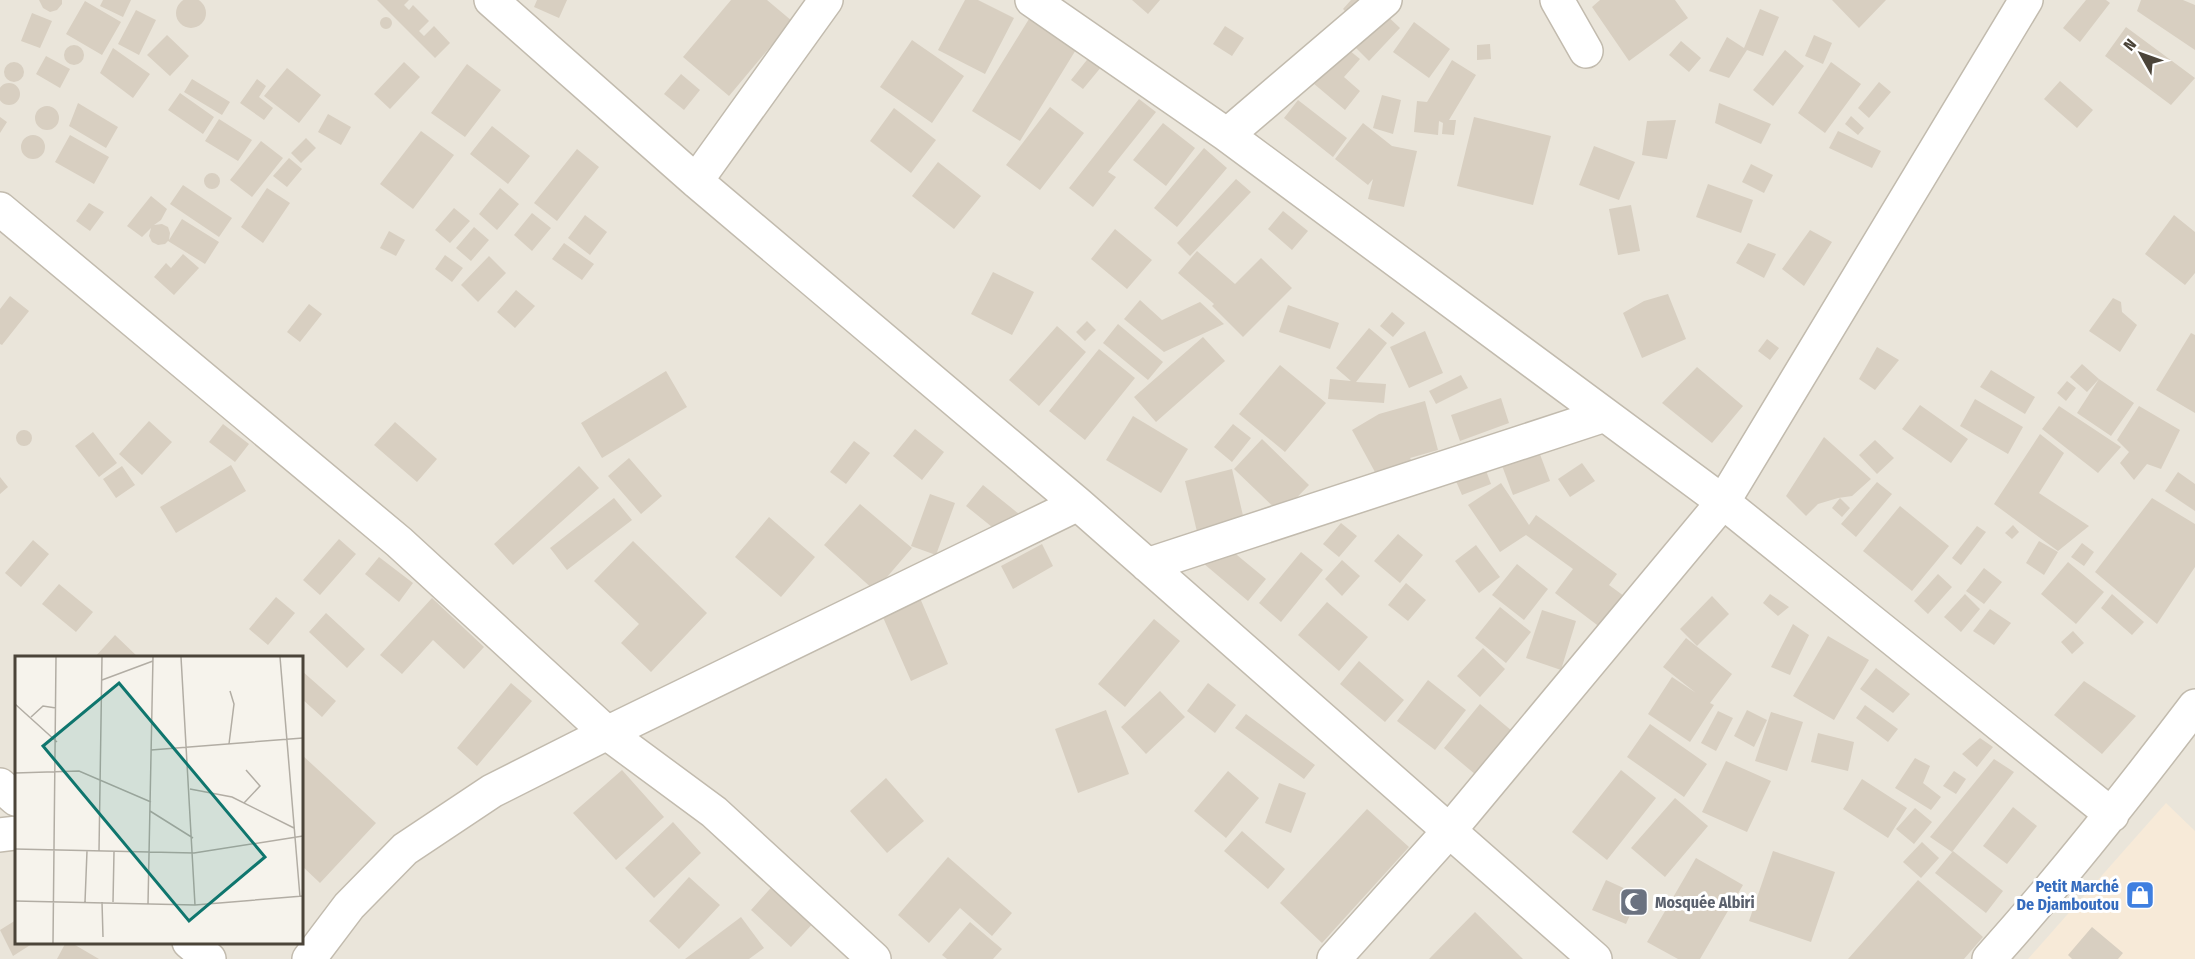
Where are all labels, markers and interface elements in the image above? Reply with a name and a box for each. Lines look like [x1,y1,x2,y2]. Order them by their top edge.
north arrow [2111,24,2171,84]
text: N [2120,35,2140,54]
inset map [15,656,303,944]
place label: Petit Marché De Djamboutou [2016,877,2119,914]
shop icon: Petit Marché De Djamboutou [2124,879,2156,911]
mosque icon: Mosquée Albiri [1618,886,1650,918]
place label: Mosquée Albiri [1655,893,1755,912]

